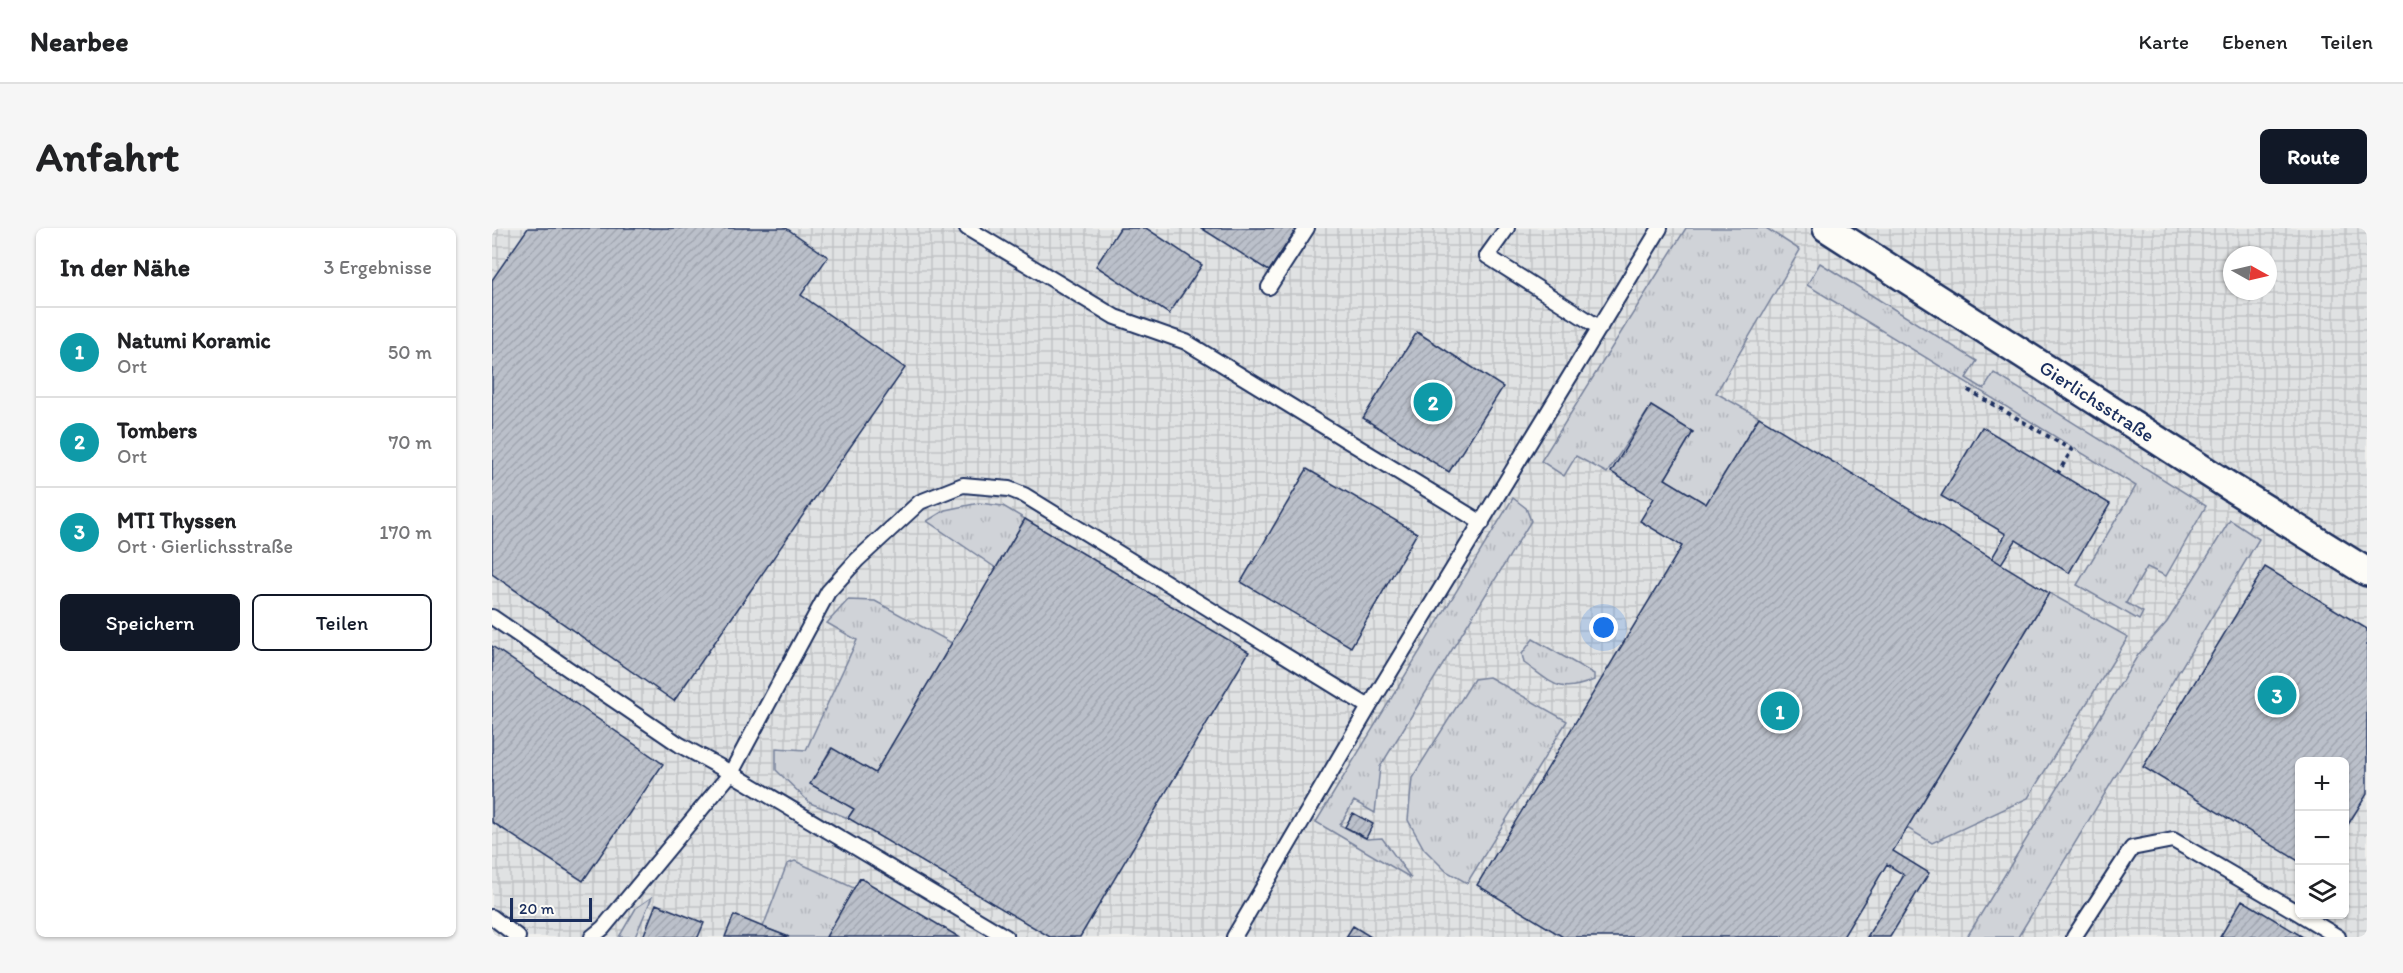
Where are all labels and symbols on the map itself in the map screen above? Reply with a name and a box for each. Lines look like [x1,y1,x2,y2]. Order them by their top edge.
north arrow [2223,246,2277,300]
street label: Gierlichsstraße [2035,355,2159,447]
pin: 2 [1414,380,1452,424]
your location [1589,613,1618,642]
pin: 3 [2258,672,2296,718]
pin: 1 [1760,688,1800,734]
scale bar [510,895,592,922]

